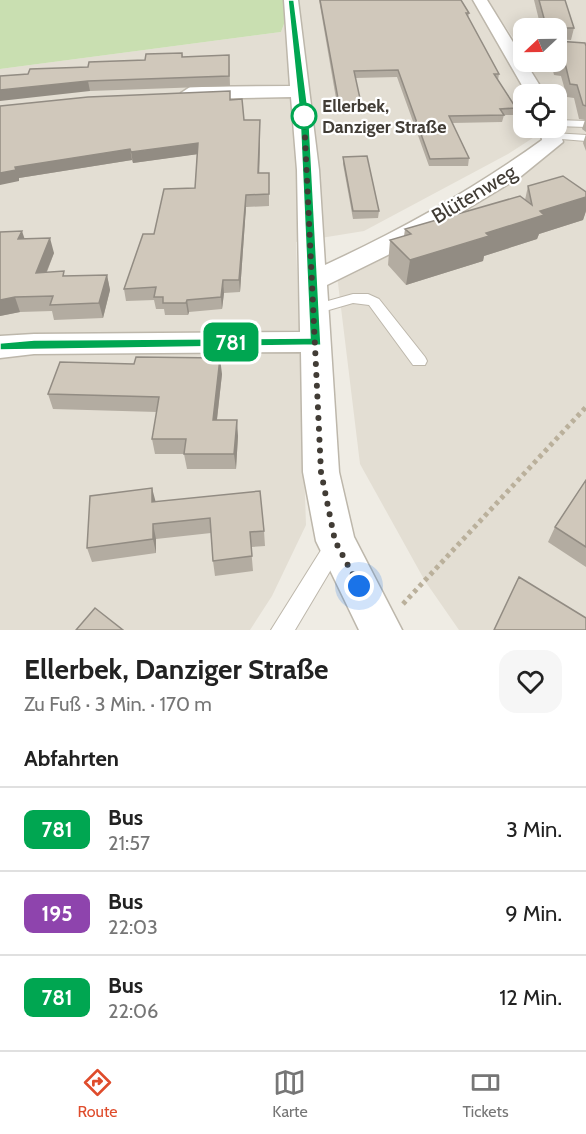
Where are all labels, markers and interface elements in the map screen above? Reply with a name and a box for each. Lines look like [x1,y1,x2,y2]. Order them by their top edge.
north arrow [513,18,567,72]
map controls [513,18,567,138]
button: locate [513,84,567,138]
place label: Ellerbek, Danziger Straße [322,95,446,138]
marker: Ellerbek, Danziger Straße [291,103,317,129]
street label: Blütenweg [427,158,521,229]
line badge: 781 [196,322,266,362]
text: 781 [215,330,247,355]
your location [344,571,374,601]
button: heart [499,650,562,713]
text: Ellerbek, Danziger Straße [24,652,329,686]
text: Zu Fuß · 3 Min. · 170 m [24,692,212,716]
text: Abfahrten [24,745,119,772]
text: Bus [108,804,143,831]
text: 3 Min. [506,816,562,843]
text: 781 [41,817,73,842]
text: 21:57 [108,831,150,855]
text: Bus [108,888,143,915]
text: 9 Min. [505,900,562,927]
text: 195 [42,901,72,926]
text: 22:03 [108,915,158,939]
text: Bus [108,972,143,999]
text: 12 Min. [499,984,562,1011]
text: 781 [41,985,73,1010]
text: 22:06 [108,999,158,1023]
tab: Route [77,1066,117,1121]
tab: Karte [272,1066,308,1121]
tab: Tickets [462,1066,509,1121]

